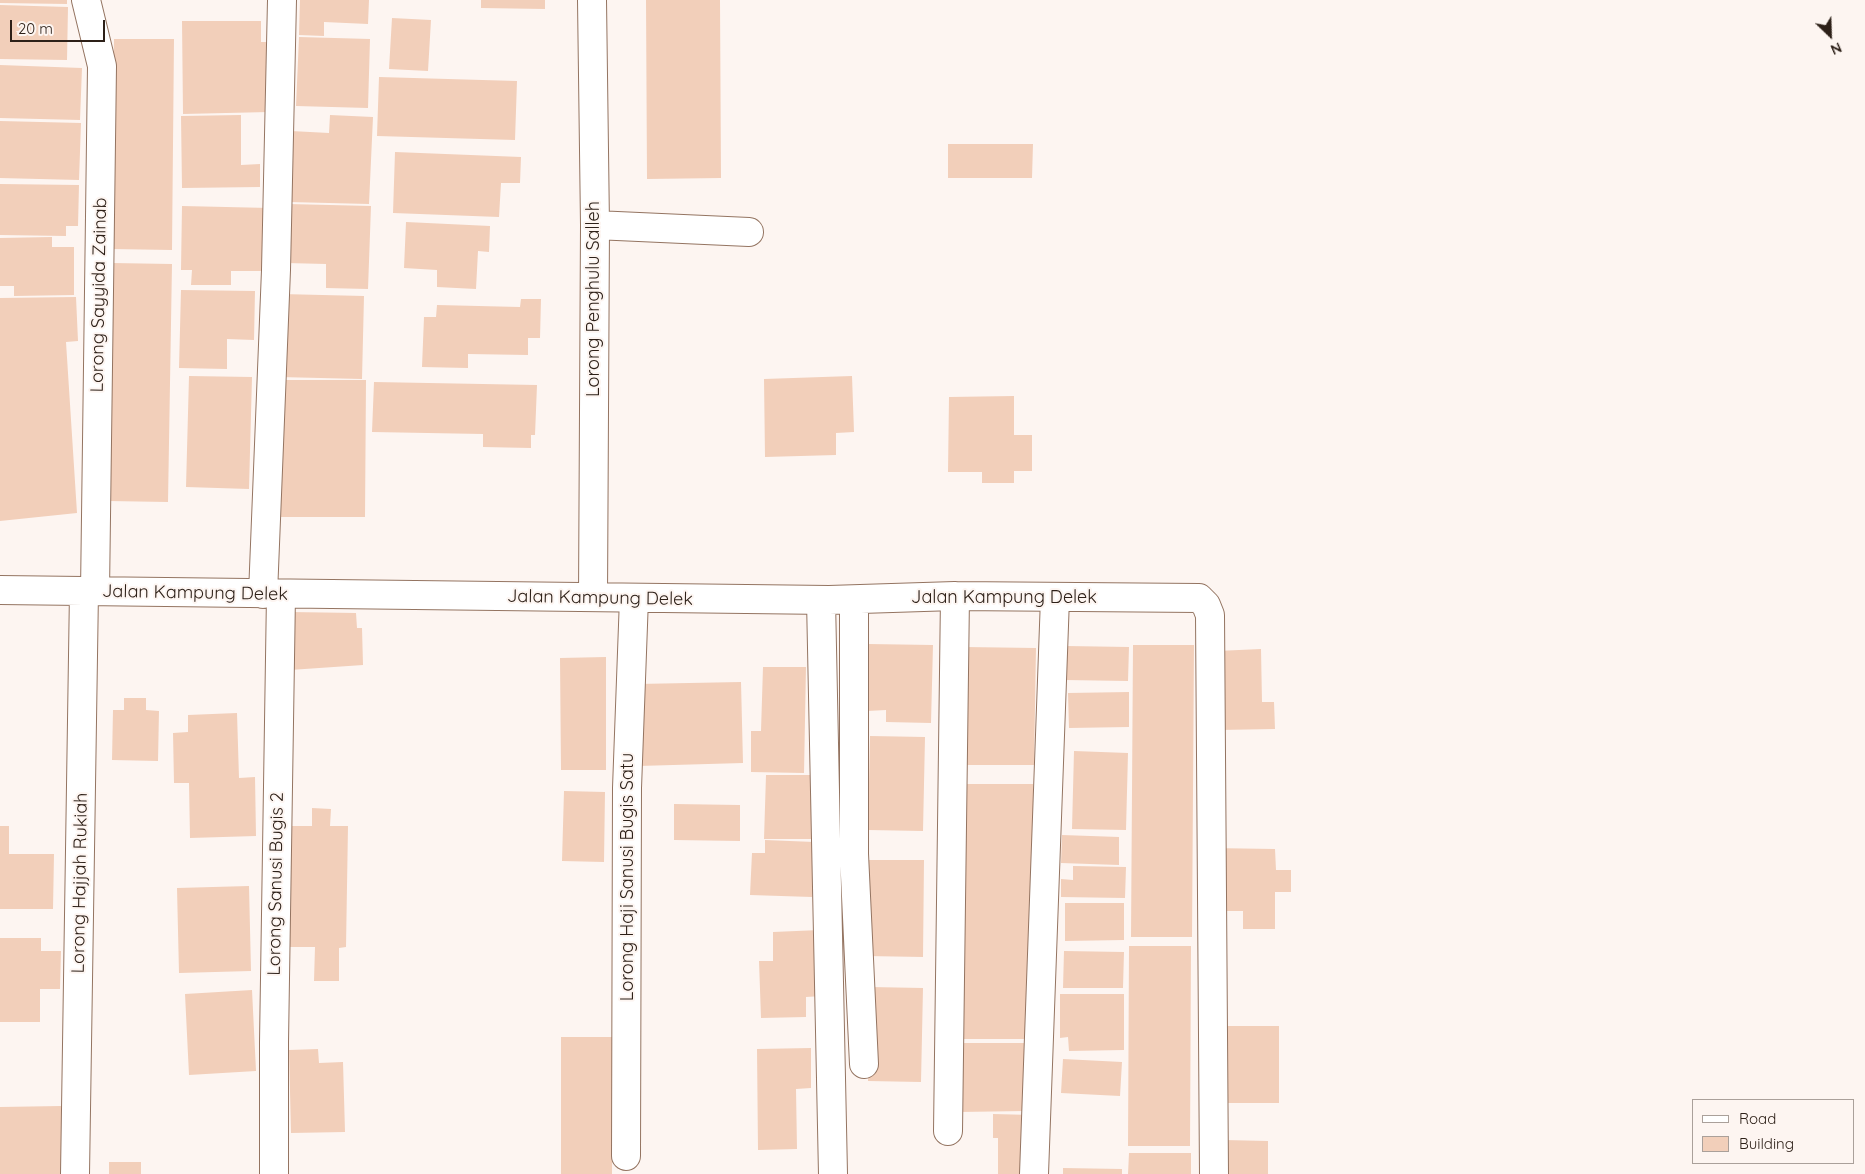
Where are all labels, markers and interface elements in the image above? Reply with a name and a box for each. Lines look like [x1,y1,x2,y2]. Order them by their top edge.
scale bar [12,10,108,42]
north arrow [1805,10,1855,60]
text: 20 m [18,19,53,38]
text: N [1828,38,1844,59]
street label: Lorong Sayyida Zainab [86,197,112,393]
street label: Lorong Penghulu Salleh [583,201,605,397]
street label: Jalan Kampung Delek [102,581,288,605]
street label: Jalan Kampung Delek [507,586,693,610]
street label: Jalan Kampung Delek [911,587,1097,609]
street label: Lorong Haji Sanusi Bugis Satu [617,753,639,1001]
street label: Lorong Hajjah Rukiah [68,792,92,974]
street label: Lorong Sanusi Bugis 2 [264,792,288,976]
legend [1692,1099,1855,1164]
text: Road [1739,1109,1776,1128]
text: Building [1739,1134,1794,1153]

